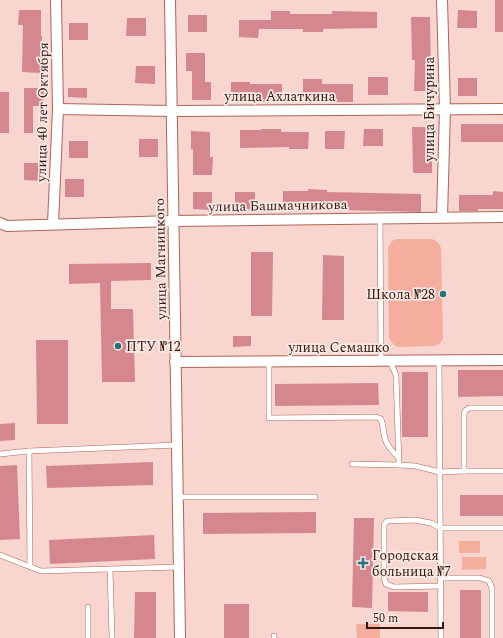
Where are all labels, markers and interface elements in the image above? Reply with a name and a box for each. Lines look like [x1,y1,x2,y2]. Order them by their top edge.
street label: улица 40 лет Октября [31,42,54,183]
street label: улица Бичурина [419,56,440,162]
street label: улица Ахлаткина [223,86,336,107]
street label: улица Башмачникова [207,194,348,217]
street label: улица Магницкого [149,198,172,321]
place label: Школа №28 [366,284,435,305]
marker: Школа №28 [438,289,448,299]
place label: ПТУ №12 [126,336,181,357]
street label: улица Семашко [287,337,390,358]
marker: ПТУ №12 [113,341,123,351]
place label: Городская больница №7 [372,545,451,582]
marker: Городская больница №7 [357,557,369,569]
scale bar [367,604,443,630]
text: 50 m [373,609,398,628]

